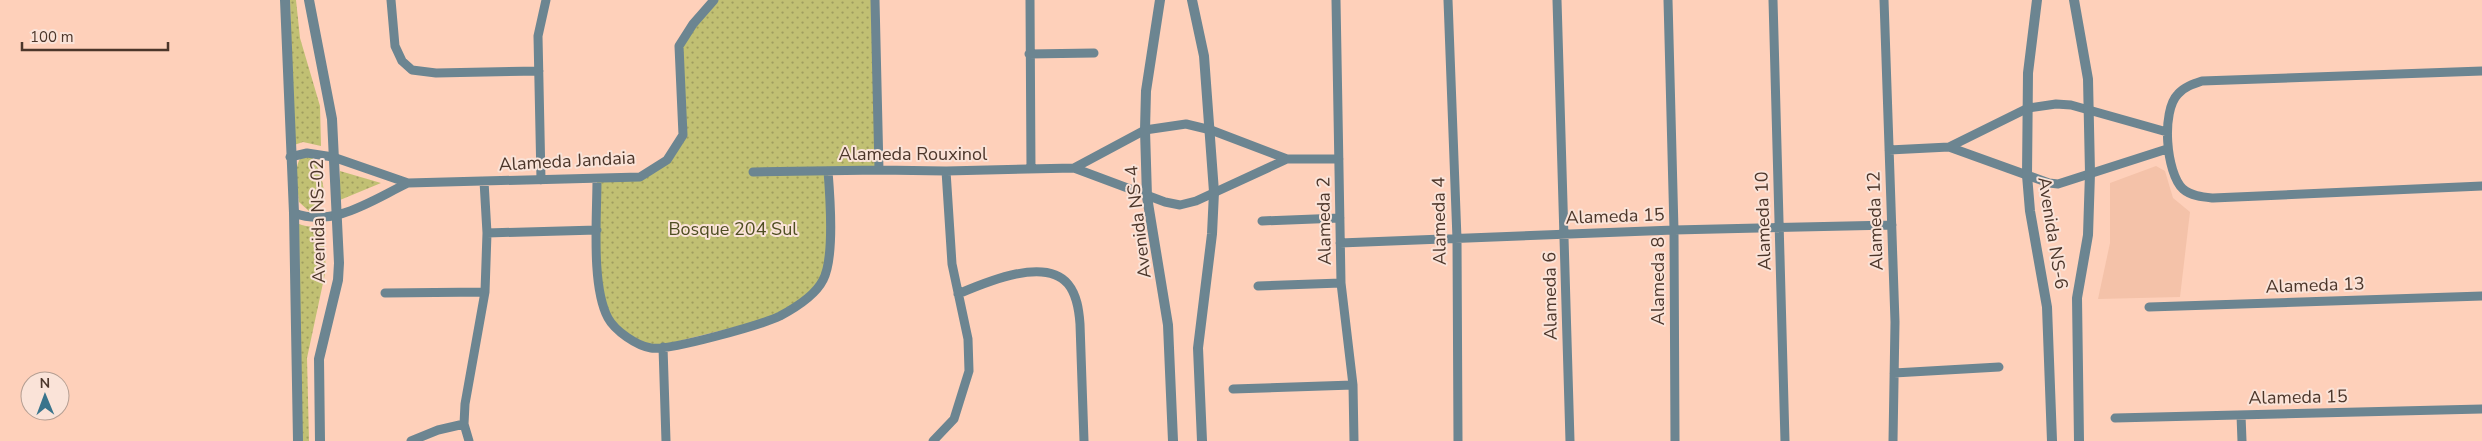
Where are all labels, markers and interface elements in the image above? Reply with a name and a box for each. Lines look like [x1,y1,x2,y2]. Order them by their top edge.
scale bar [22,20,169,52]
text: 100 m [30,27,74,47]
street label: Alameda Rouxinol [839,142,988,166]
street label: Alameda Jandaia [498,145,636,177]
street label: Avenida NS-02 [305,159,331,283]
street label: Avenida NS-4 [1119,164,1157,280]
street label: Alameda 10 [1749,171,1777,271]
street label: Alameda 12 [1861,171,1889,271]
street label: Avenida NS-6 [2032,175,2074,291]
street label: Alameda 4 [1426,176,1452,265]
street label: Alameda 2 [1311,177,1337,265]
street label: Alameda 15 [1565,202,1665,230]
park label: Bosque 204 Sul [668,217,798,241]
street label: Alameda 8 [1646,237,1670,325]
street label: Alameda 6 [1537,252,1563,340]
street label: Alameda 13 [2265,271,2365,299]
north arrow [20,371,70,421]
text: N [39,374,50,393]
street label: Alameda 15 [2248,384,2348,410]

